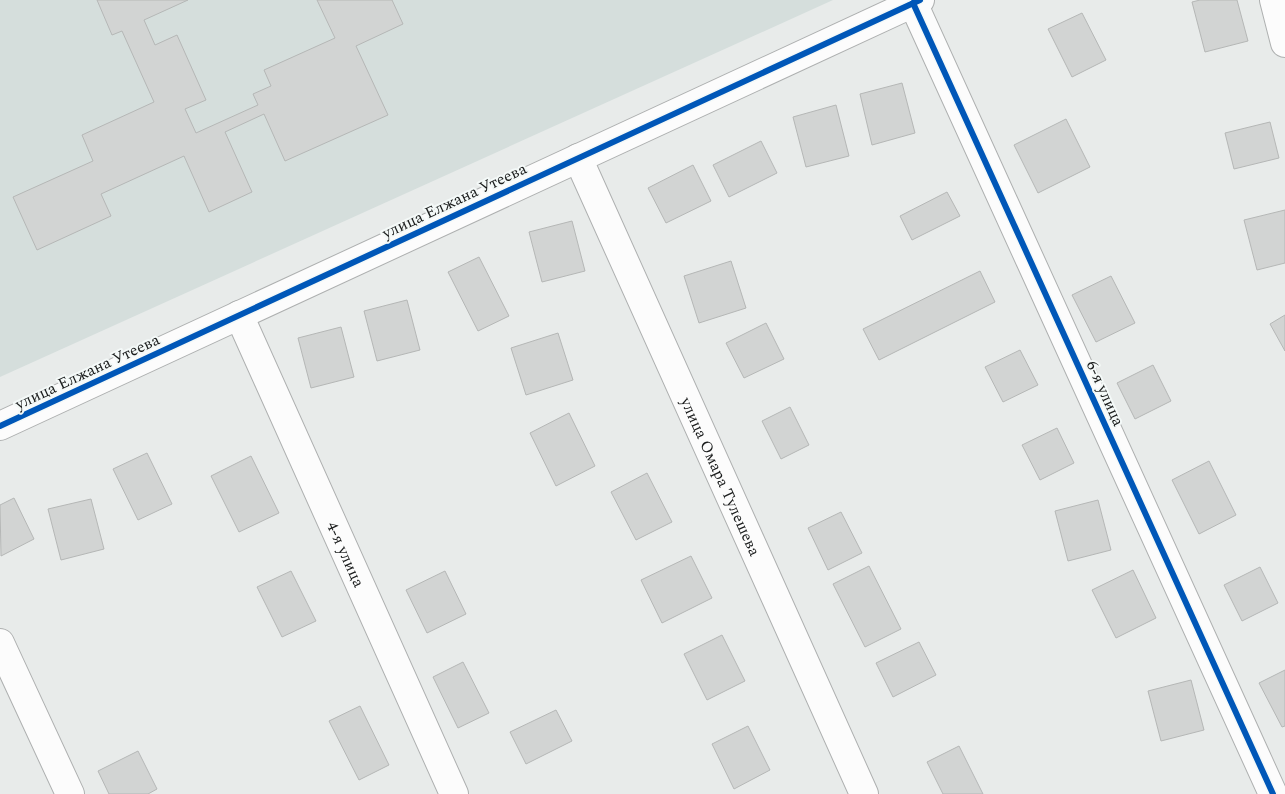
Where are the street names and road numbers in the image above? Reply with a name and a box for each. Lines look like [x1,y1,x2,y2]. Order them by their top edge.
street label: улица Елжана Утеева [377,157,531,245]
street label: улица Елжана Утеева [10,328,164,416]
street label: 6-я улица [1080,357,1130,430]
street label: улица Омара Тулешева [674,392,766,560]
street label: 4-я улица [320,518,371,591]

